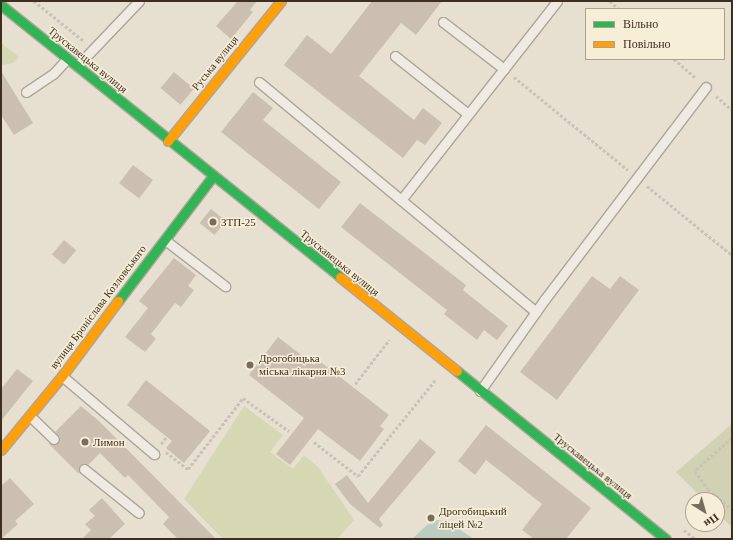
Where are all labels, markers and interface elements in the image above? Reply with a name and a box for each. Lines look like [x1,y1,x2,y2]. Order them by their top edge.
legend [585,8,725,60]
text: Вільно [623,17,658,31]
street label: Трускавецька вулиця [46,24,130,96]
street label: Руська вулиця [189,33,241,93]
text: Повільно [623,37,671,51]
place label: ЗТП-25 [221,215,256,229]
marker: ЗТП-25 [208,217,218,227]
street label: Трускавецька вулиця [298,227,382,299]
street label: вулиця Броніслава Козловського [47,242,149,372]
place label: Дрогобицька міська лікарня №3 [259,352,346,378]
marker: Дрогобицька міська лікарня №3 [244,359,256,371]
street label: Трускавецька вулиця [551,430,635,502]
place label: Лимон [93,435,125,449]
marker: Лимон [80,437,90,447]
north arrow [685,492,725,532]
place label: Дрогобицький ліцей №2 [439,505,507,531]
text: Пн [702,512,721,530]
marker: Дрогобицький ліцей №2 [426,513,436,523]

